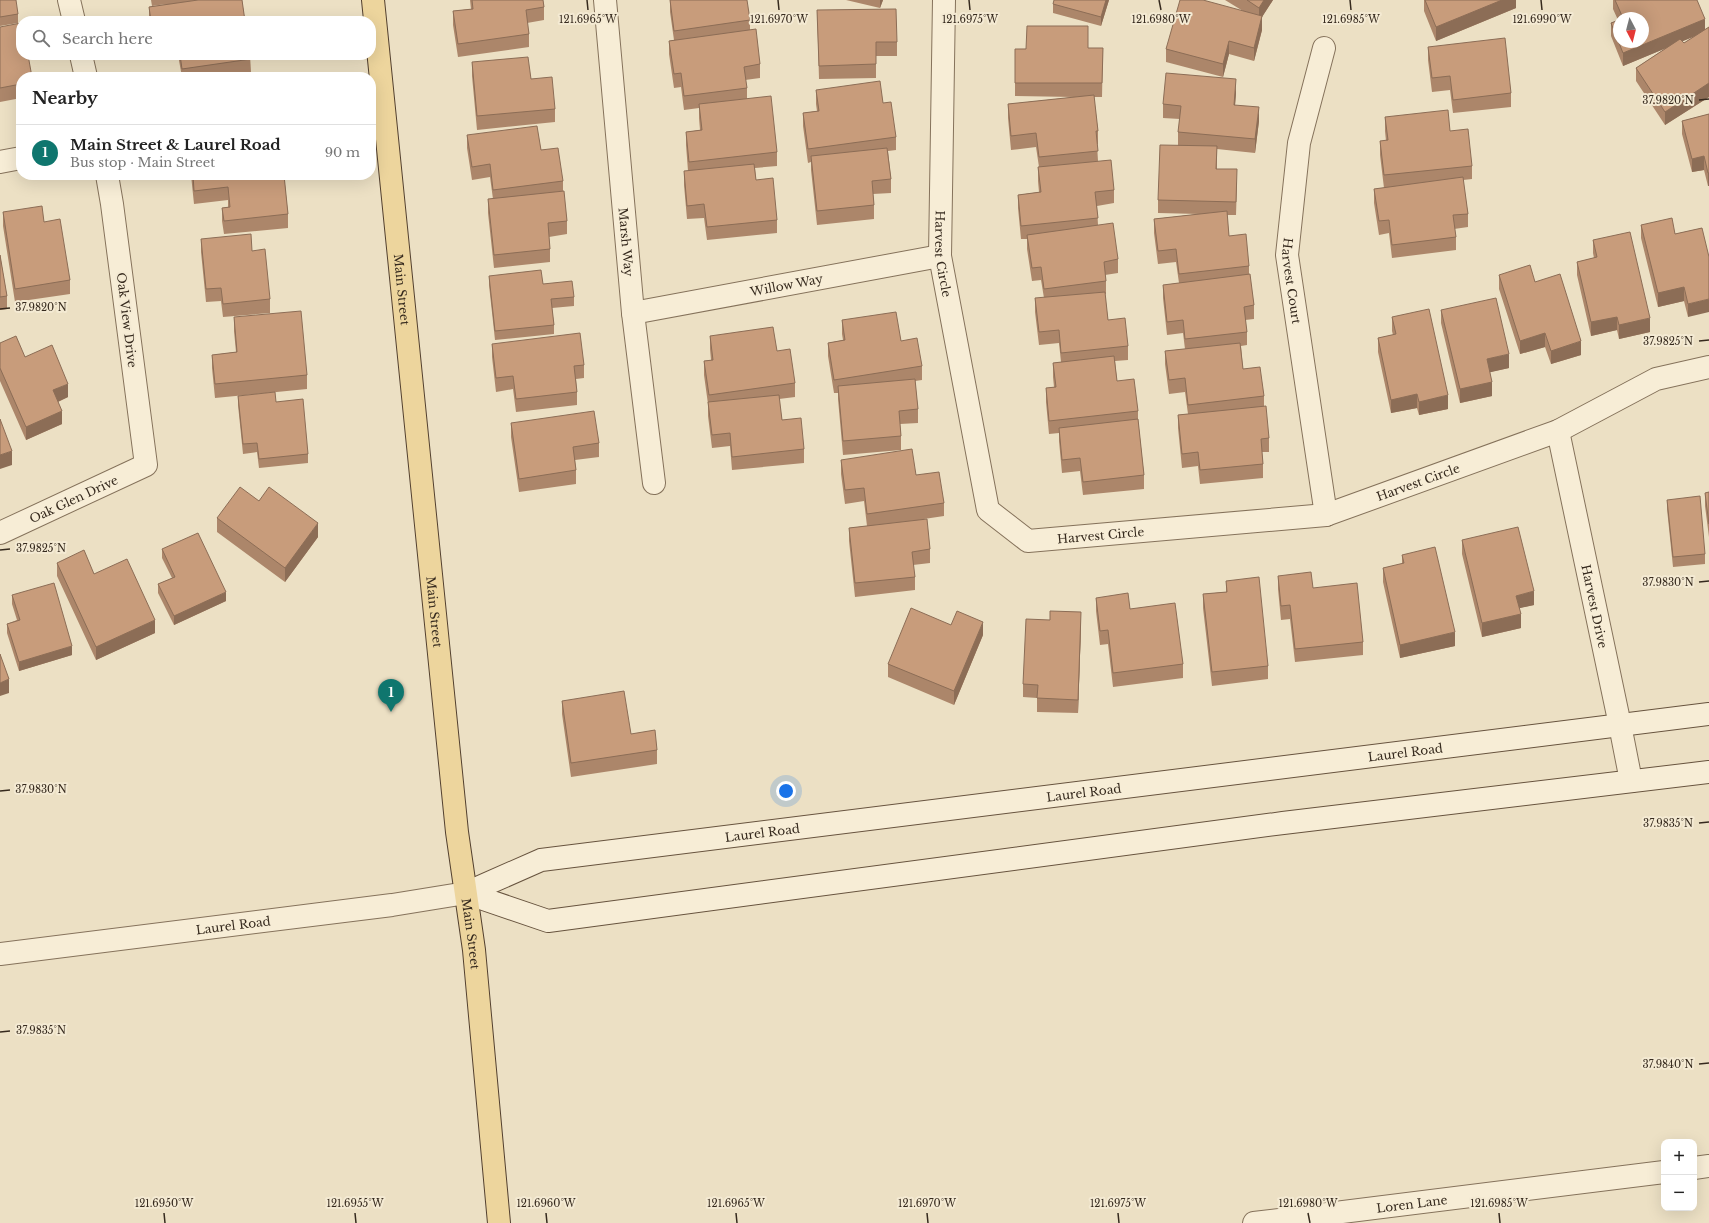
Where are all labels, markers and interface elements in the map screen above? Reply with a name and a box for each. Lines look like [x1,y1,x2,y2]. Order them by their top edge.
north arrow [1613,12,1649,48]
text: 121.6965°W [559,13,617,26]
text: 121.6970°W [750,13,808,26]
text: 121.6975°W [942,13,998,26]
text: 121.6980°W [1132,13,1191,26]
text: 121.6985°W [1322,13,1380,26]
text: 121.6990°W [1512,13,1572,26]
search box [16,16,376,60]
icon: search [30,27,52,49]
text: Search here [62,29,153,48]
text: Nearby [32,88,98,109]
text: 37.9820°N [1642,94,1694,107]
text: Main Street & Laurel Road [70,135,281,154]
text: 1 [42,144,48,161]
text: 90 m [325,144,360,161]
text: Bus stop · Main Street [70,154,215,171]
street label: Marsh Way [616,207,637,278]
street label: Harvest Circle [932,210,955,298]
street label: Harvest Court [1279,237,1305,325]
street label: Main Street [391,253,413,326]
street label: Willow Way [748,270,824,299]
street label: Oak View Drive [114,272,140,369]
text: 37.9820°N [15,301,67,314]
text: 37.9825°N [1643,335,1693,348]
street label: Harvest Circle [1374,460,1462,504]
street label: Oak Glen Drive [27,472,120,526]
street label: Harvest Circle [1056,523,1145,546]
text: 37.9825°N [16,542,66,555]
street label: Harvest Drive [1579,563,1611,650]
street label: Main Street [424,575,446,649]
text: 37.9830°N [1642,576,1694,589]
pin: 1 [378,679,404,712]
street label: Laurel Road [1367,740,1444,764]
street label: Laurel Road [1046,780,1122,804]
your location [776,781,796,801]
text: 37.9830°N [15,783,67,796]
text: 37.9835°N [1643,817,1693,830]
street label: Laurel Road [724,820,801,844]
street label: Main Street [459,897,483,970]
street label: Laurel Road [195,913,271,937]
text: 37.9835°N [16,1024,66,1037]
text: 37.9840°N [1642,1058,1694,1071]
map controls [1661,1139,1697,1211]
button: + [1661,1139,1697,1175]
button: − [1661,1175,1697,1211]
street label: Loren Lane [1375,1192,1448,1215]
text: 121.6950°W [135,1197,193,1210]
text: 121.6955°W [326,1197,384,1210]
text: 121.6960°W [516,1197,576,1210]
text: 121.6965°W [707,1197,765,1210]
text: 121.6970°W [898,1197,956,1210]
text: 121.6975°W [1090,1197,1146,1210]
text: 121.6980°W [1279,1197,1338,1210]
text: 121.6985°W [1470,1197,1528,1210]

